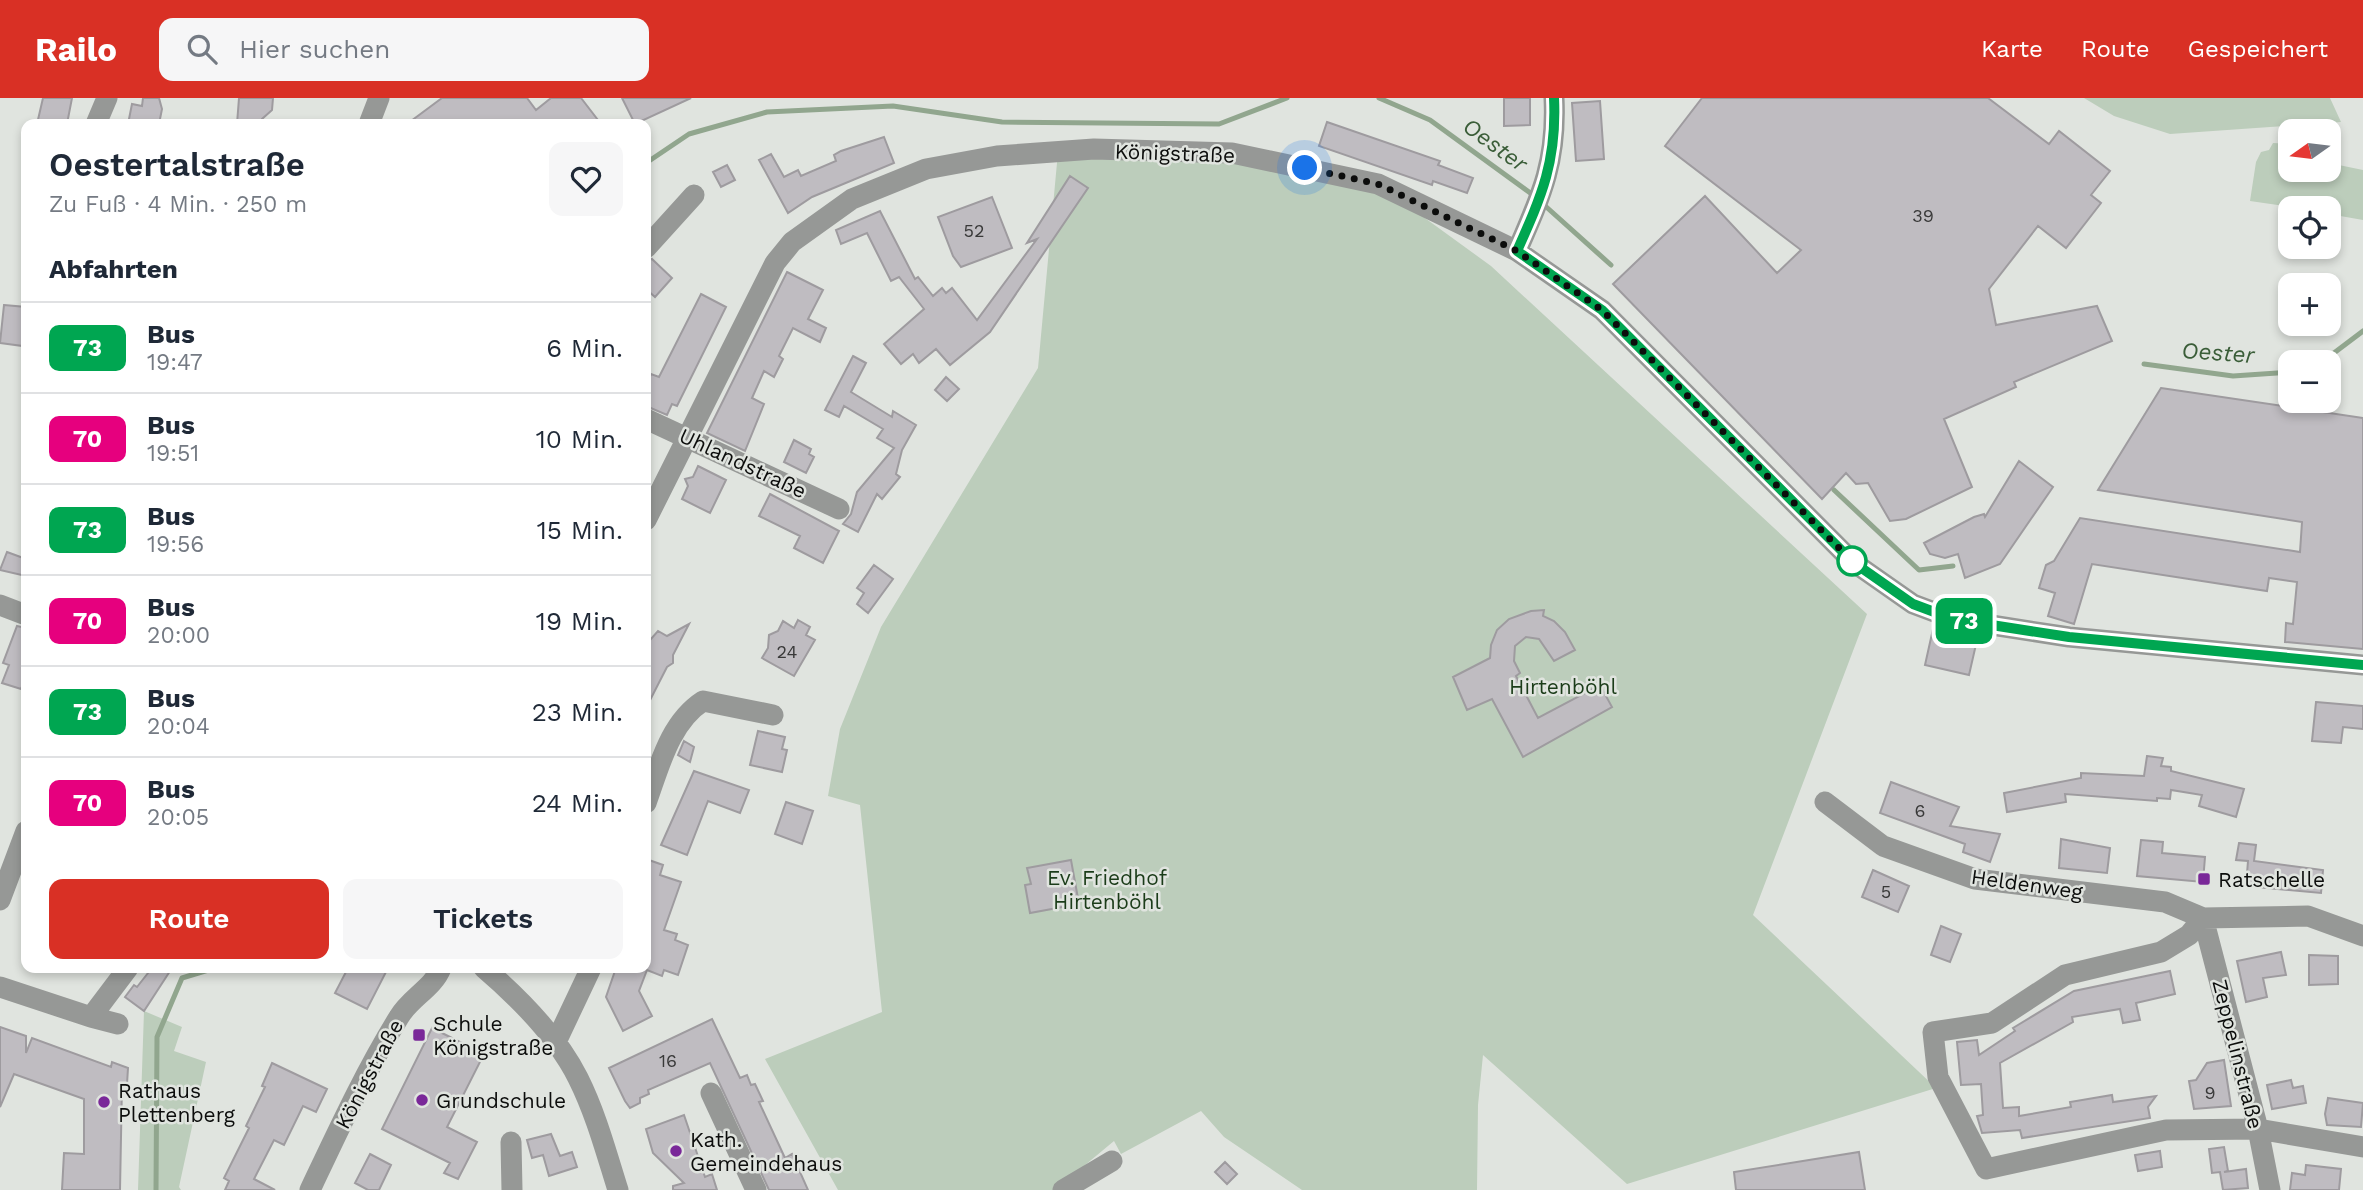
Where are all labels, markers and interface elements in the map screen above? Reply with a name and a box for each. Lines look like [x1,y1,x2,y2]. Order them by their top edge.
search box [159,18,649,81]
text: Railo [35,30,117,69]
icon: search [183,30,221,68]
text: Hier suchen [239,34,390,64]
text: Karte [1981,35,2043,63]
text: Route [2081,35,2150,63]
text: Gespeichert [2188,35,2328,63]
water label: Oester [1457,113,1533,178]
north arrow [2278,119,2342,182]
map controls [2278,119,2341,413]
street label: Königstraße [1114,138,1236,168]
button: heart [549,142,623,216]
text: Oestertalstraße [49,145,305,184]
your location [1287,150,1322,185]
text: Zu Fuß · 4 Min. · 250 m [49,191,307,218]
button: locate [2278,196,2341,259]
house number: 39 [1912,205,1934,226]
house number: 52 [964,220,984,241]
text: Abfahrten [49,254,178,284]
button: + [2278,273,2341,336]
text: Bus [147,319,195,349]
text: 6 Min. [546,333,623,363]
text: 73 [73,334,102,362]
water label: Oester [2181,337,2257,369]
text: 19:47 [147,349,203,376]
button: − [2278,350,2341,413]
text: Bus [147,410,195,440]
street label: Uhlandstraße [675,423,811,503]
text: 10 Min. [536,424,623,454]
text: 70 [73,425,102,453]
text: 19:51 [147,440,199,467]
text: Bus [147,501,195,531]
text: 15 Min. [537,515,623,545]
text: 73 [73,516,102,544]
text: 19:56 [147,531,204,558]
unlabelled marker [1837,546,1867,576]
text: Bus [147,592,195,622]
line badge: 73 [1932,598,1996,644]
text: 19 Min. [536,606,623,636]
text: 70 [73,607,102,635]
text: 73 [1950,607,1978,635]
text: 20:00 [147,622,210,649]
house number: 24 [777,641,797,662]
park label: Hirtenböhl [1509,674,1618,699]
text: Bus [147,683,195,713]
text: 23 Min. [532,697,623,727]
text: 73 [73,698,102,726]
text: 20:04 [147,713,210,740]
text: Bus [147,774,195,804]
text: 24 Min. [532,788,623,818]
text: 70 [73,789,102,817]
house number: 6 [1915,800,1925,821]
text: 20:05 [147,804,209,831]
street label: Heldenweg [1970,864,2085,904]
park label: Ev. Friedhof Hirtenböhl [1047,865,1167,914]
place label: Ratschelle [2218,867,2325,892]
marker: Ratschelle [2196,871,2212,887]
button: Route [49,879,329,959]
button: Tickets [343,879,623,959]
house number: 5 [1881,881,1891,902]
street label: Zeppelinstraße [2207,977,2269,1131]
place label: Schule Königstraße [433,1011,553,1060]
street label: Königstraße [330,1015,408,1133]
marker: Schule Königstraße [411,1027,427,1043]
house number: 16 [659,1050,677,1071]
place label: Rathaus Plettenberg [118,1078,236,1127]
house number: 9 [2204,1082,2216,1103]
place label: Grundschule [436,1088,566,1113]
marker: Grundschule [414,1092,430,1108]
marker: Rathaus Plettenberg [96,1094,112,1110]
place label: Kath. Gemeindehaus [690,1127,842,1176]
marker: Kath. Gemeindehaus [668,1143,684,1159]

